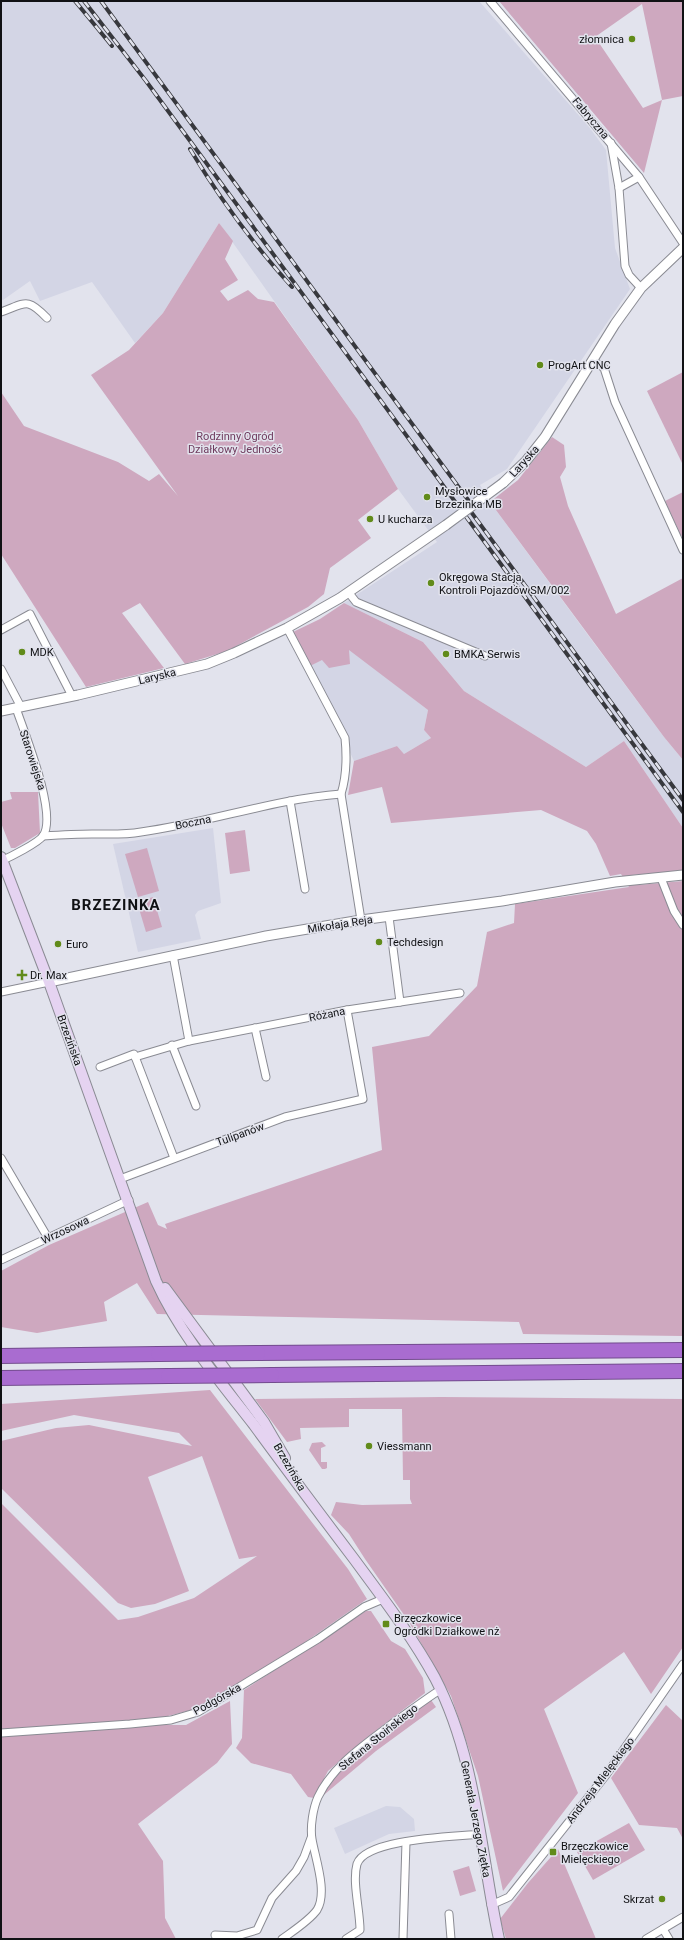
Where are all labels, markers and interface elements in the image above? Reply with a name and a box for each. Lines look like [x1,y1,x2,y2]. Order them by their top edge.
place label: złomnica [579,33,624,46]
marker: złomnica [627,34,637,44]
street label: Fabryczna [569,95,612,142]
place label: ProgArt CNC [548,359,611,372]
marker: ProgArt CNC [535,360,545,370]
park label: Rodzinny Ogród Działkowy Jedność [188,430,282,456]
street label: Laryska [507,443,542,480]
place label: Mysłowice Brzezinka MB [435,485,502,511]
marker: Mysłowice Brzezinka MB [422,492,432,502]
place label: U kucharza [378,513,432,526]
marker: U kucharza [365,514,375,524]
place label: Okręgowa Stacja Kontroli Pojazdów SM/002 [439,571,570,597]
marker: Okręgowa Stacja Kontroli Pojazdów SM/002 [426,578,436,588]
place label: MDK [30,646,54,659]
marker: MDK [17,647,27,657]
place label: BMKA Serwis [454,648,520,661]
marker: BMKA Serwis [441,649,451,659]
street label: Laryska [137,666,177,687]
street label: Starowiejska [17,728,48,792]
street label: Boczna [174,813,212,832]
district label: BRZEZINKA [71,896,161,914]
street label: Mikołaja Reja [307,913,374,936]
place label: Techdesign [387,936,443,949]
marker: Techdesign [374,937,384,947]
place label: Euro [66,938,88,951]
marker: Euro [53,939,63,949]
place label: Dr. Max [30,969,68,982]
marker: Dr. Max [17,970,27,980]
street label: Różana [308,1005,346,1024]
street label: Brzezińska [54,1013,85,1067]
street label: Tulipanów [214,1120,267,1149]
street label: Wrzosowa [39,1214,91,1247]
place label: Viessmann [377,1440,432,1453]
street label: Brzezińska [271,1441,309,1494]
marker: Viessmann [364,1441,374,1451]
place label: Brzęczkowice Ogródki Działkowe nż [394,1612,500,1638]
marker: Brzęczkowice Ogródki Działkowe nż [381,1619,391,1629]
street label: Podgórska [191,1681,243,1718]
street label: Stefana Stoińskiego [336,1702,420,1773]
street label: Andrzeja Mielęckiego [564,1735,637,1826]
street label: Generała Jerzego Ziętka [458,1760,493,1879]
place label: Brzęczkowice Mielęckiego [561,1840,629,1866]
marker: Brzęczkowice Mielęckiego [548,1847,558,1857]
place label: Skrzat [623,1893,654,1906]
marker: Skrzat [657,1894,667,1904]

